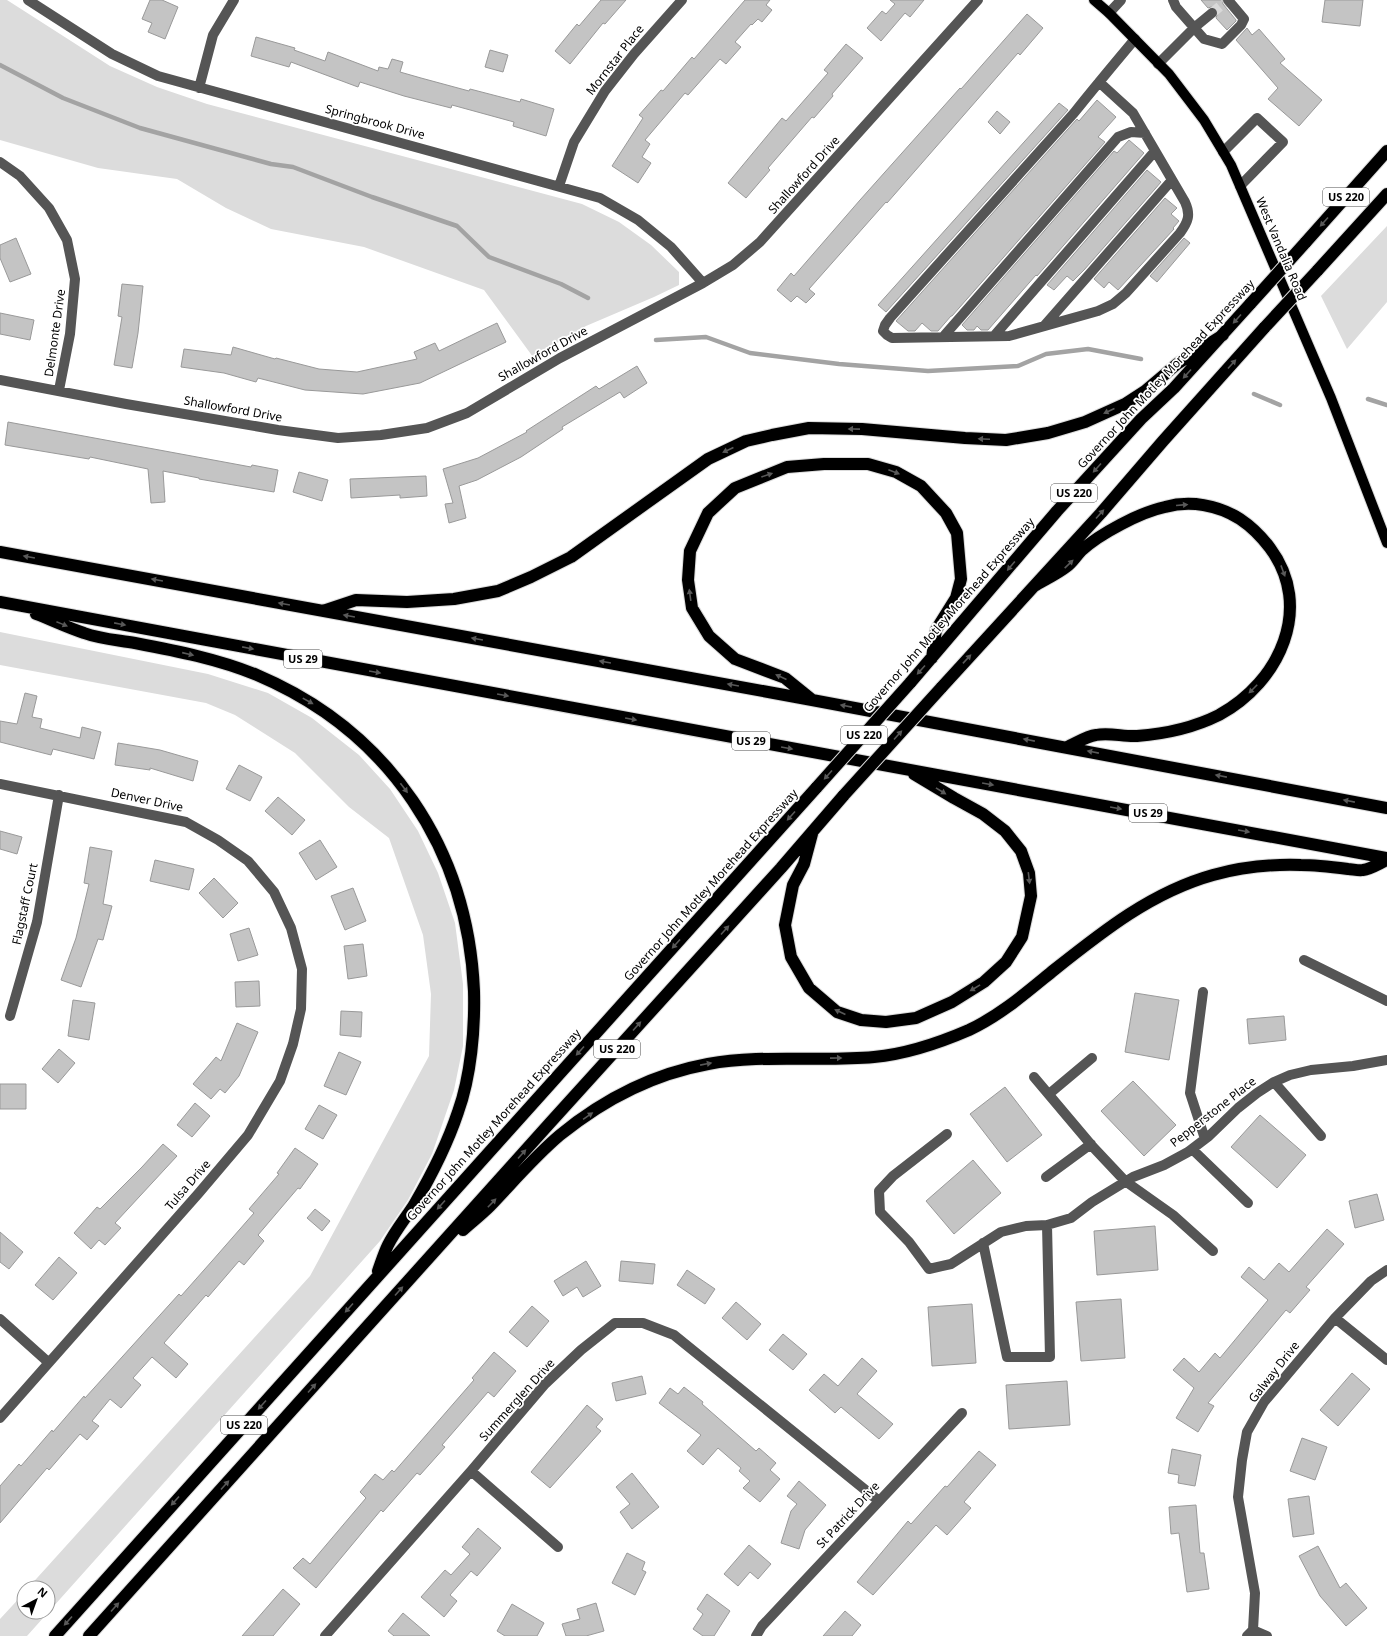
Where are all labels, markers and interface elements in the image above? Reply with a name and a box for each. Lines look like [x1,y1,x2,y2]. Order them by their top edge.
street label: Mornstar Place [582,21,648,98]
street label: Springbrook Drive [323,100,427,143]
street label: Shallowford Drive [764,132,843,217]
road number: US 220 [1323,188,1369,206]
street label: West Vandalia Road [1252,194,1311,303]
one-way arrow [1319,217,1329,227]
street label: Governor John Motley Morehead Expressway [1073,275,1259,472]
street label: Delmonte Drive [40,288,69,378]
one-way arrow [1232,314,1242,324]
street label: Shallowford Drive [495,322,591,385]
one-way arrow [1227,359,1237,369]
one-way arrow [1182,369,1192,379]
street label: Shallowford Drive [183,391,284,426]
one-way arrow [1104,408,1115,414]
one-way arrow [847,426,860,432]
one-way arrow [977,436,990,442]
one-way arrow [722,447,733,453]
one-way arrow [1092,463,1102,473]
one-way arrow [889,470,901,476]
one-way arrow [761,471,773,477]
road number: US 220 [1051,484,1097,502]
one-way arrow [1176,502,1188,508]
one-way arrow [1095,509,1104,519]
street label: Governor John Motley Morehead Expressway [859,513,1039,716]
one-way arrow [23,554,35,560]
one-way arrow [1064,559,1074,568]
one-way arrow [1007,561,1016,570]
one-way arrow [1280,565,1286,577]
one-way arrow [150,577,163,583]
one-way arrow [687,589,693,601]
one-way arrow [278,601,291,607]
one-way arrow [343,612,355,618]
one-way arrow [56,622,68,628]
one-way arrow [114,622,126,628]
one-way arrow [471,636,483,642]
one-way arrow [241,645,254,651]
road number: US 29 [284,650,322,668]
one-way arrow [182,651,194,657]
one-way arrow [963,654,972,664]
one-way arrow [599,659,611,665]
one-way arrow [917,666,926,675]
one-way arrow [369,669,381,675]
one-way arrow [775,674,786,680]
one-way arrow [726,682,739,688]
one-way arrow [1248,684,1258,694]
one-way arrow [497,693,509,699]
one-way arrow [302,698,314,705]
one-way arrow [840,703,852,709]
one-way arrow [625,716,637,722]
road number: US 220 [841,726,887,744]
one-way arrow [894,730,903,740]
road number: US 29 [732,732,770,750]
one-way arrow [1023,737,1035,743]
one-way arrow [781,745,793,751]
one-way arrow [1087,749,1099,755]
one-way arrow [823,770,833,780]
one-way arrow [1215,773,1227,779]
one-way arrow [982,782,994,788]
one-way arrow [399,783,408,794]
street label: Denver Drive [109,784,185,816]
street label: Governor John Motley Morehead Expressway [620,784,802,984]
one-way arrow [935,787,947,794]
one-way arrow [1343,797,1355,803]
road number: US 29 [1129,804,1167,822]
one-way arrow [1110,805,1122,811]
one-way arrow [787,811,796,821]
one-way arrow [1238,828,1250,834]
street label: Flagstaff Court [8,861,42,946]
one-way arrow [1026,872,1032,884]
one-way arrow [720,925,730,935]
one-way arrow [672,939,681,949]
one-way arrow [970,984,980,992]
one-way arrow [834,1009,846,1015]
one-way arrow [633,1021,642,1031]
street label: Governor John Motley Morehead Expressway [403,1024,585,1224]
road number: US 220 [594,1040,640,1058]
one-way arrow [576,1046,585,1057]
one-way arrow [830,1055,843,1061]
one-way arrow [700,1061,712,1067]
street label: Pepperstone Place [1166,1073,1259,1151]
one-way arrow [583,1112,593,1120]
one-way arrow [517,1149,526,1158]
street label: Tulsa Drive [161,1156,214,1214]
one-way arrow [488,1198,497,1208]
one-way arrow [437,1200,446,1210]
one-way arrow [394,1286,404,1296]
one-way arrow [344,1303,354,1313]
street label: Galway Drive [1244,1337,1303,1406]
street label: Summerglen Drive [475,1355,558,1445]
one-way arrow [308,1383,317,1393]
one-way arrow [258,1400,267,1409]
road number: US 220 [221,1416,267,1434]
street label: St Patrick Drive [812,1477,883,1552]
one-way arrow [221,1479,230,1490]
one-way arrow [170,1496,180,1506]
north arrow [16,1580,56,1620]
text: N [35,1583,51,1601]
one-way arrow [111,1602,120,1612]
one-way arrow [63,1616,73,1626]

